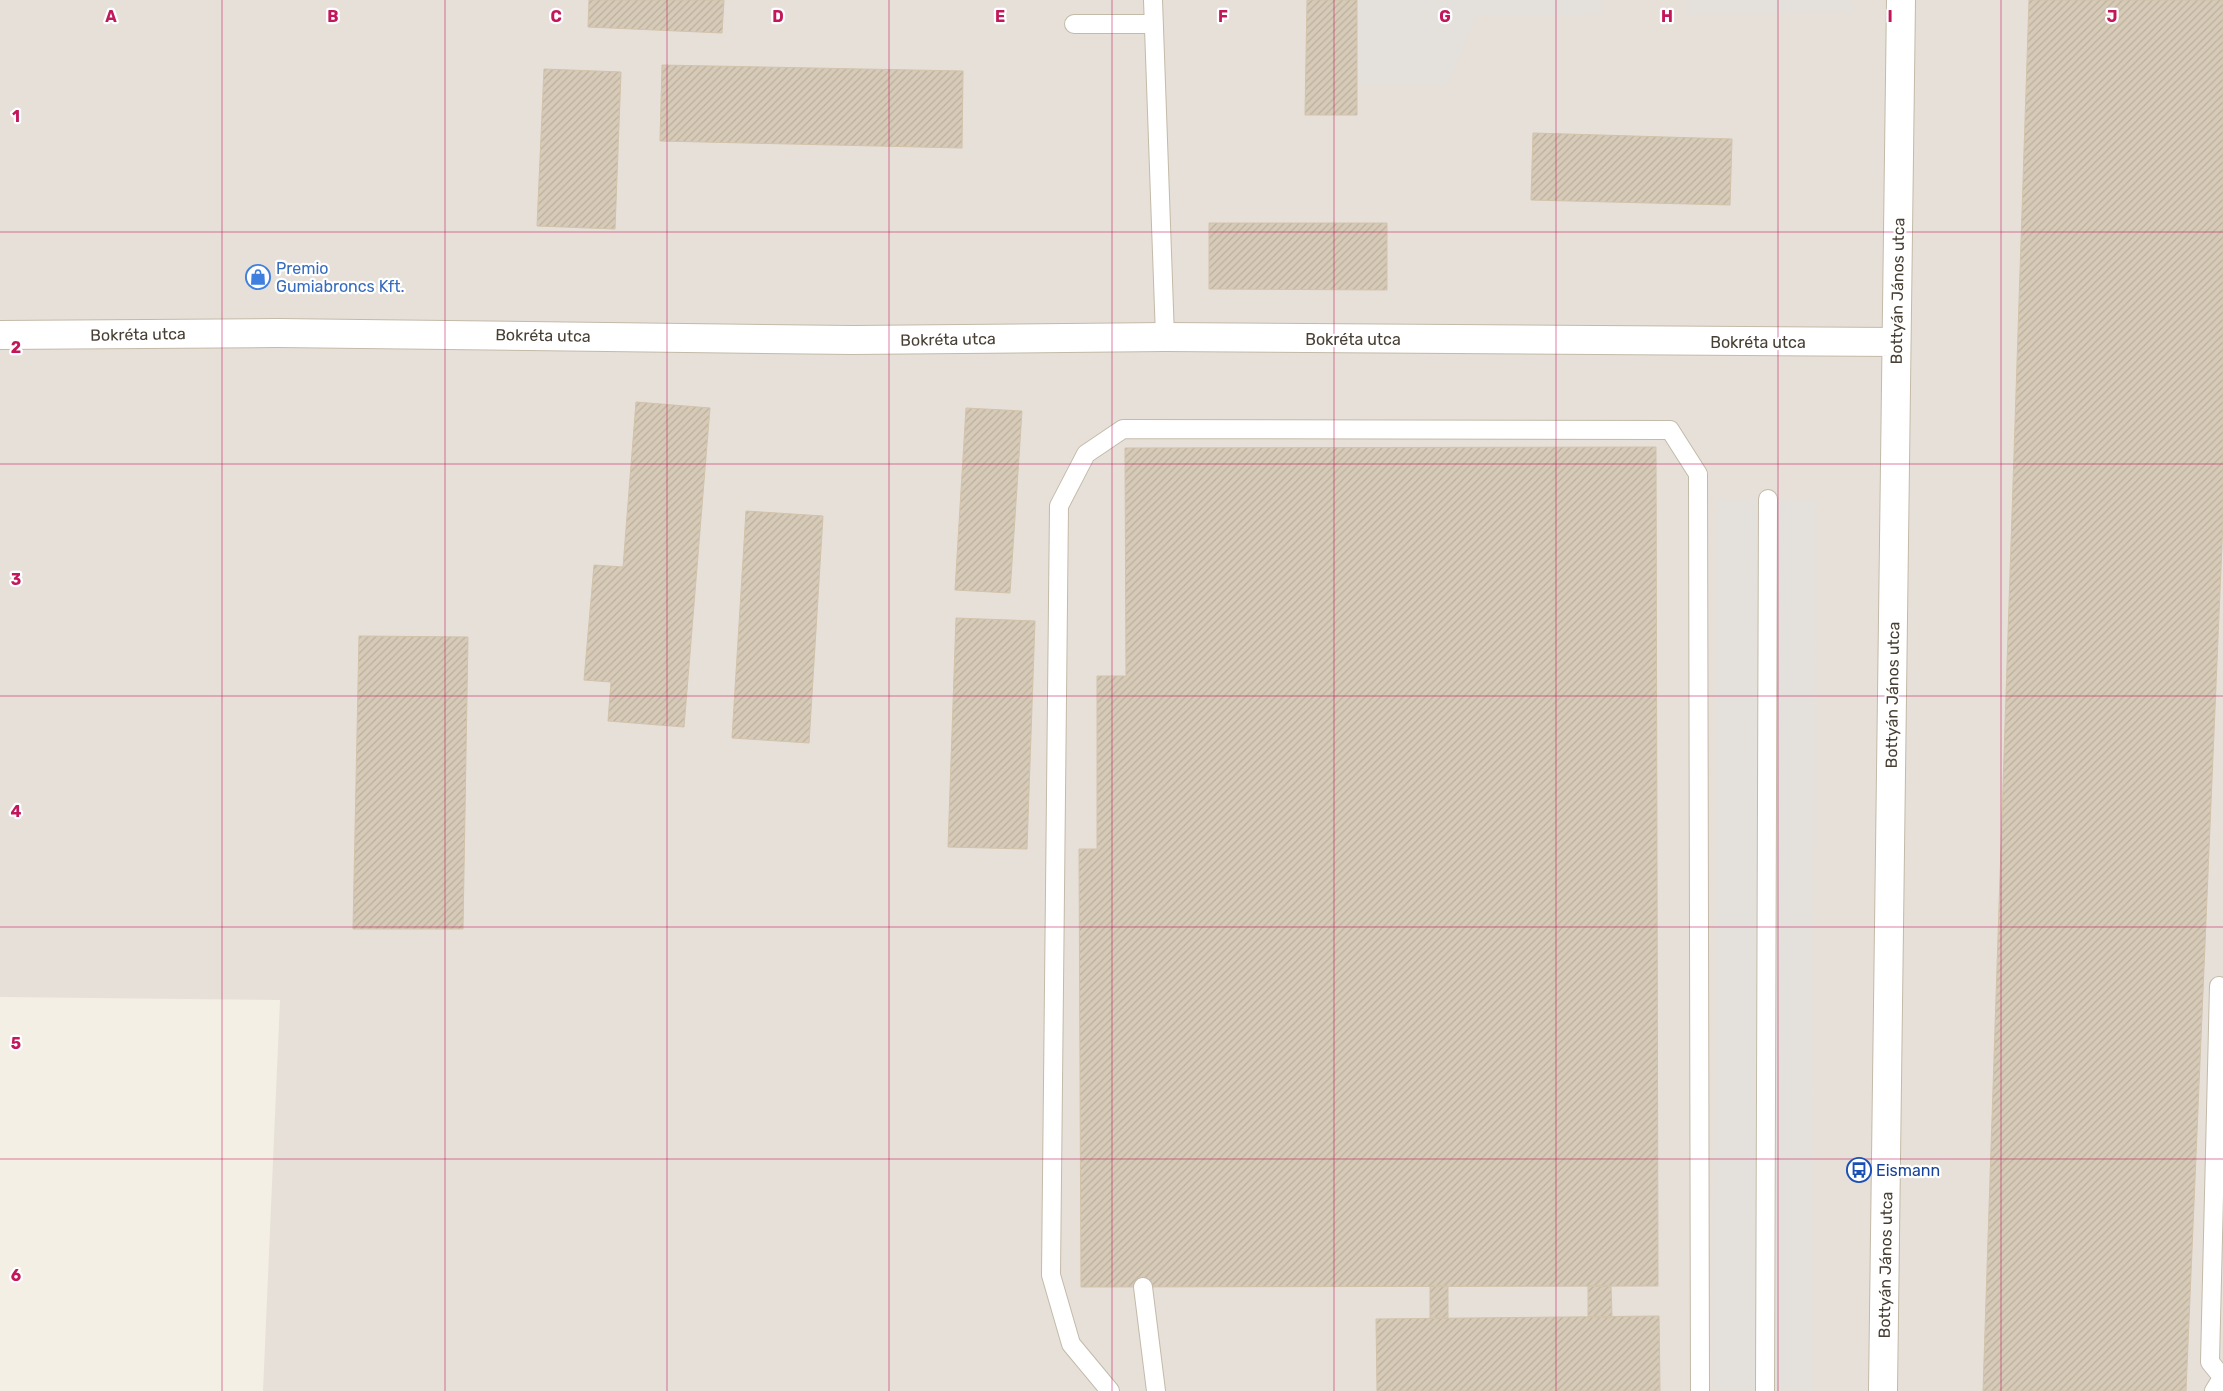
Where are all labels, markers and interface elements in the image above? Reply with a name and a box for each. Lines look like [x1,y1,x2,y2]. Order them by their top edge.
text: A [105,7,117,26]
text: B [327,7,339,26]
text: C [550,7,562,26]
text: D [772,7,784,26]
text: E [995,7,1005,26]
text: F [1218,7,1228,26]
text: G [1439,7,1451,26]
text: H [1661,7,1673,26]
text: I [1887,7,1893,26]
text: J [2107,7,2117,26]
text: 1 [12,107,20,126]
street label: Bottyán János utca [1887,218,1908,365]
place label: Premio Gumiabroncs Kft. [276,259,404,296]
shop icon: Premio Gumiabroncs Kft. [245,264,271,290]
street label: Bokréta utca [90,324,186,345]
street label: Bokréta utca [495,325,591,346]
street label: Bokréta utca [900,329,996,350]
street label: Bokréta utca [1305,330,1401,349]
street label: Bokréta utca [1710,333,1806,352]
text: 2 [11,338,21,357]
text: 3 [11,570,21,589]
street label: Bottyán János utca [1882,622,1903,769]
text: 4 [11,802,22,821]
text: 5 [11,1034,21,1053]
bus stop icon: Eismann [1846,1157,1872,1183]
place label: Eismann [1876,1161,1940,1180]
street label: Bottyán János utca [1875,1192,1896,1339]
text: 6 [11,1266,21,1285]

